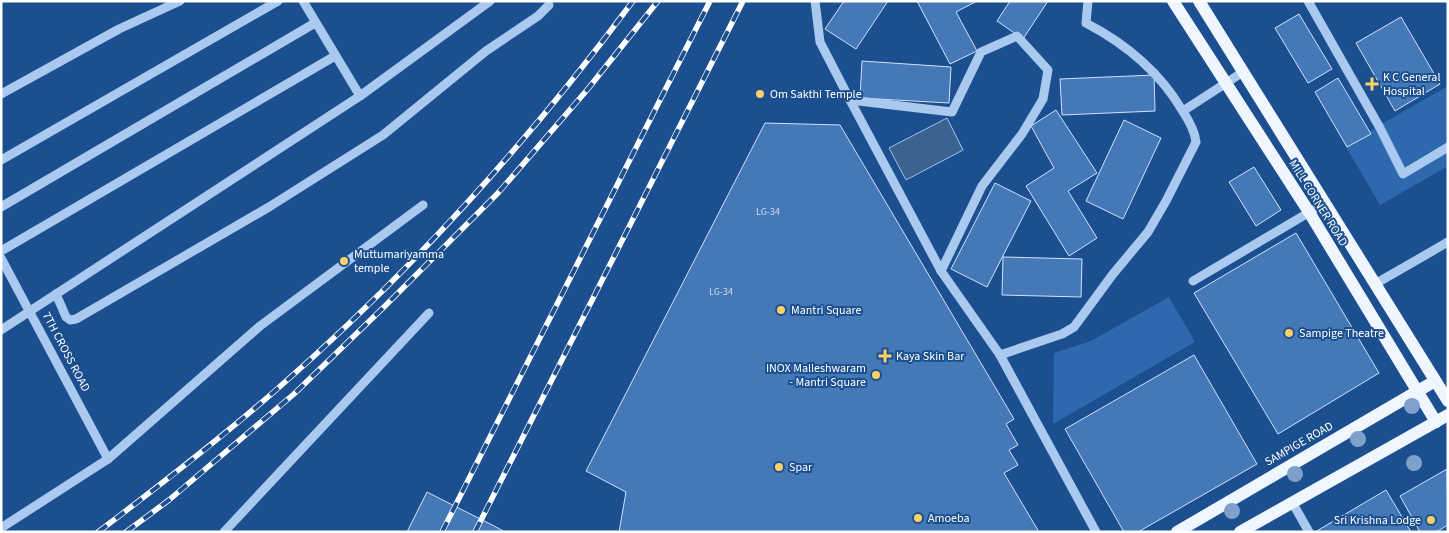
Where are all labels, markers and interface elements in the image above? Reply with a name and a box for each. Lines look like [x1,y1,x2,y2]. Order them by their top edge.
place label: K C General Hospital [1383,69,1440,100]
marker: K C General Hospital [1365,77,1379,91]
place label: Om Sakthi Temple [770,86,862,103]
marker: Om Sakthi Temple [754,88,766,100]
street label: MILL CORNER ROAD [1285,156,1351,250]
house number: LG-34 [756,205,780,219]
place label: Muttumariyamma temple [354,246,444,277]
marker: Muttumariyamma temple [338,255,350,267]
house number: LG-34 [709,285,733,299]
place label: Mantri Square [791,302,862,319]
marker: Mantri Square [775,304,787,316]
street label: 7TH CROSS ROAD [38,309,94,395]
place label: Sampige Theatre [1299,325,1384,342]
marker: Sampige Theatre [1283,327,1295,339]
place label: Kaya Skin Bar [896,348,965,365]
marker: Kaya Skin Bar [878,349,892,363]
place label: INOX Malleshwaram - Mantri Square [766,360,866,391]
marker: INOX Malleshwaram - Mantri Square [870,369,882,381]
street label: SAMPIGE ROAD [1262,418,1336,470]
place label: Spar [789,459,813,476]
marker: Spar [773,461,785,473]
place label: Amoeba [928,510,969,527]
marker: Amoeba [912,512,924,524]
place label: Sri Krishna Lodge [1334,512,1421,529]
marker: Sri Krishna Lodge [1425,514,1437,526]

